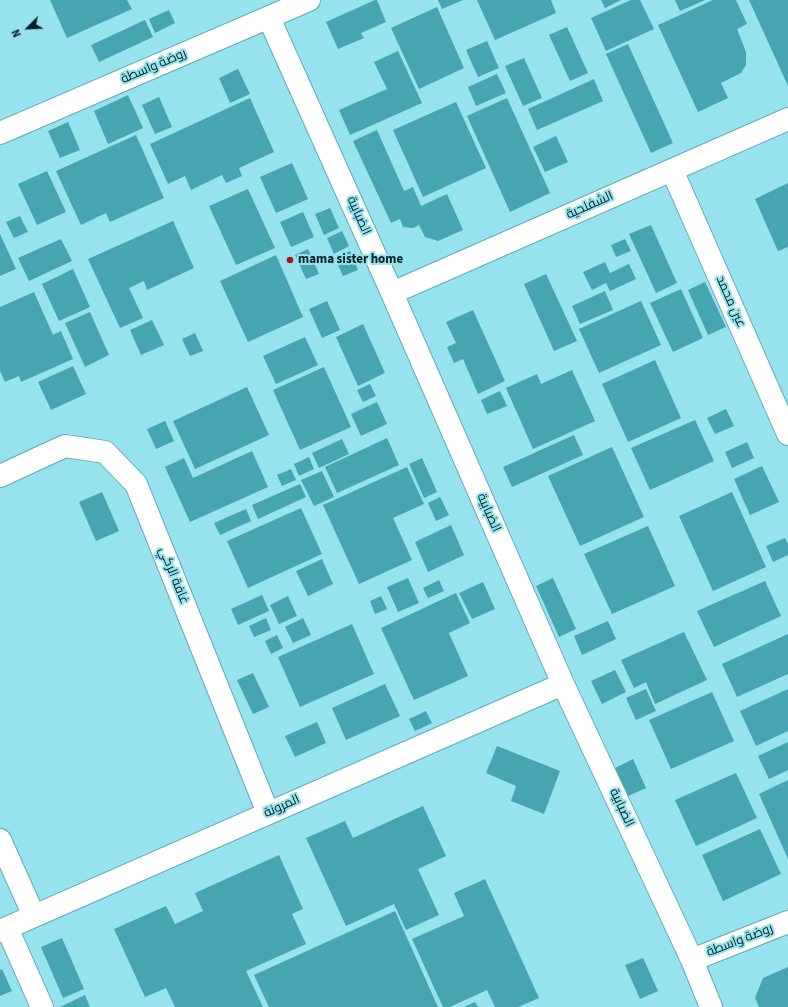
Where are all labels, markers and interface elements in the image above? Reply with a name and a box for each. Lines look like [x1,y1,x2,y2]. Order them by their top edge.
north arrow [8,8,48,48]
text: N [8,27,25,39]
street label: روضة واسطة [119,46,189,88]
street label: الشفلحية [564,189,616,223]
street label: الضبابية [343,194,373,238]
place label: mama sister home [298,252,403,268]
marker: mama sister home [285,255,295,265]
street label: عين محمد [712,274,748,330]
street label: الضبابية [473,491,503,535]
street label: غافة الركي [155,545,191,607]
street label: الضبابية [605,786,637,830]
street label: المرونة [262,792,302,822]
street label: روضة واسطة [705,921,775,961]

